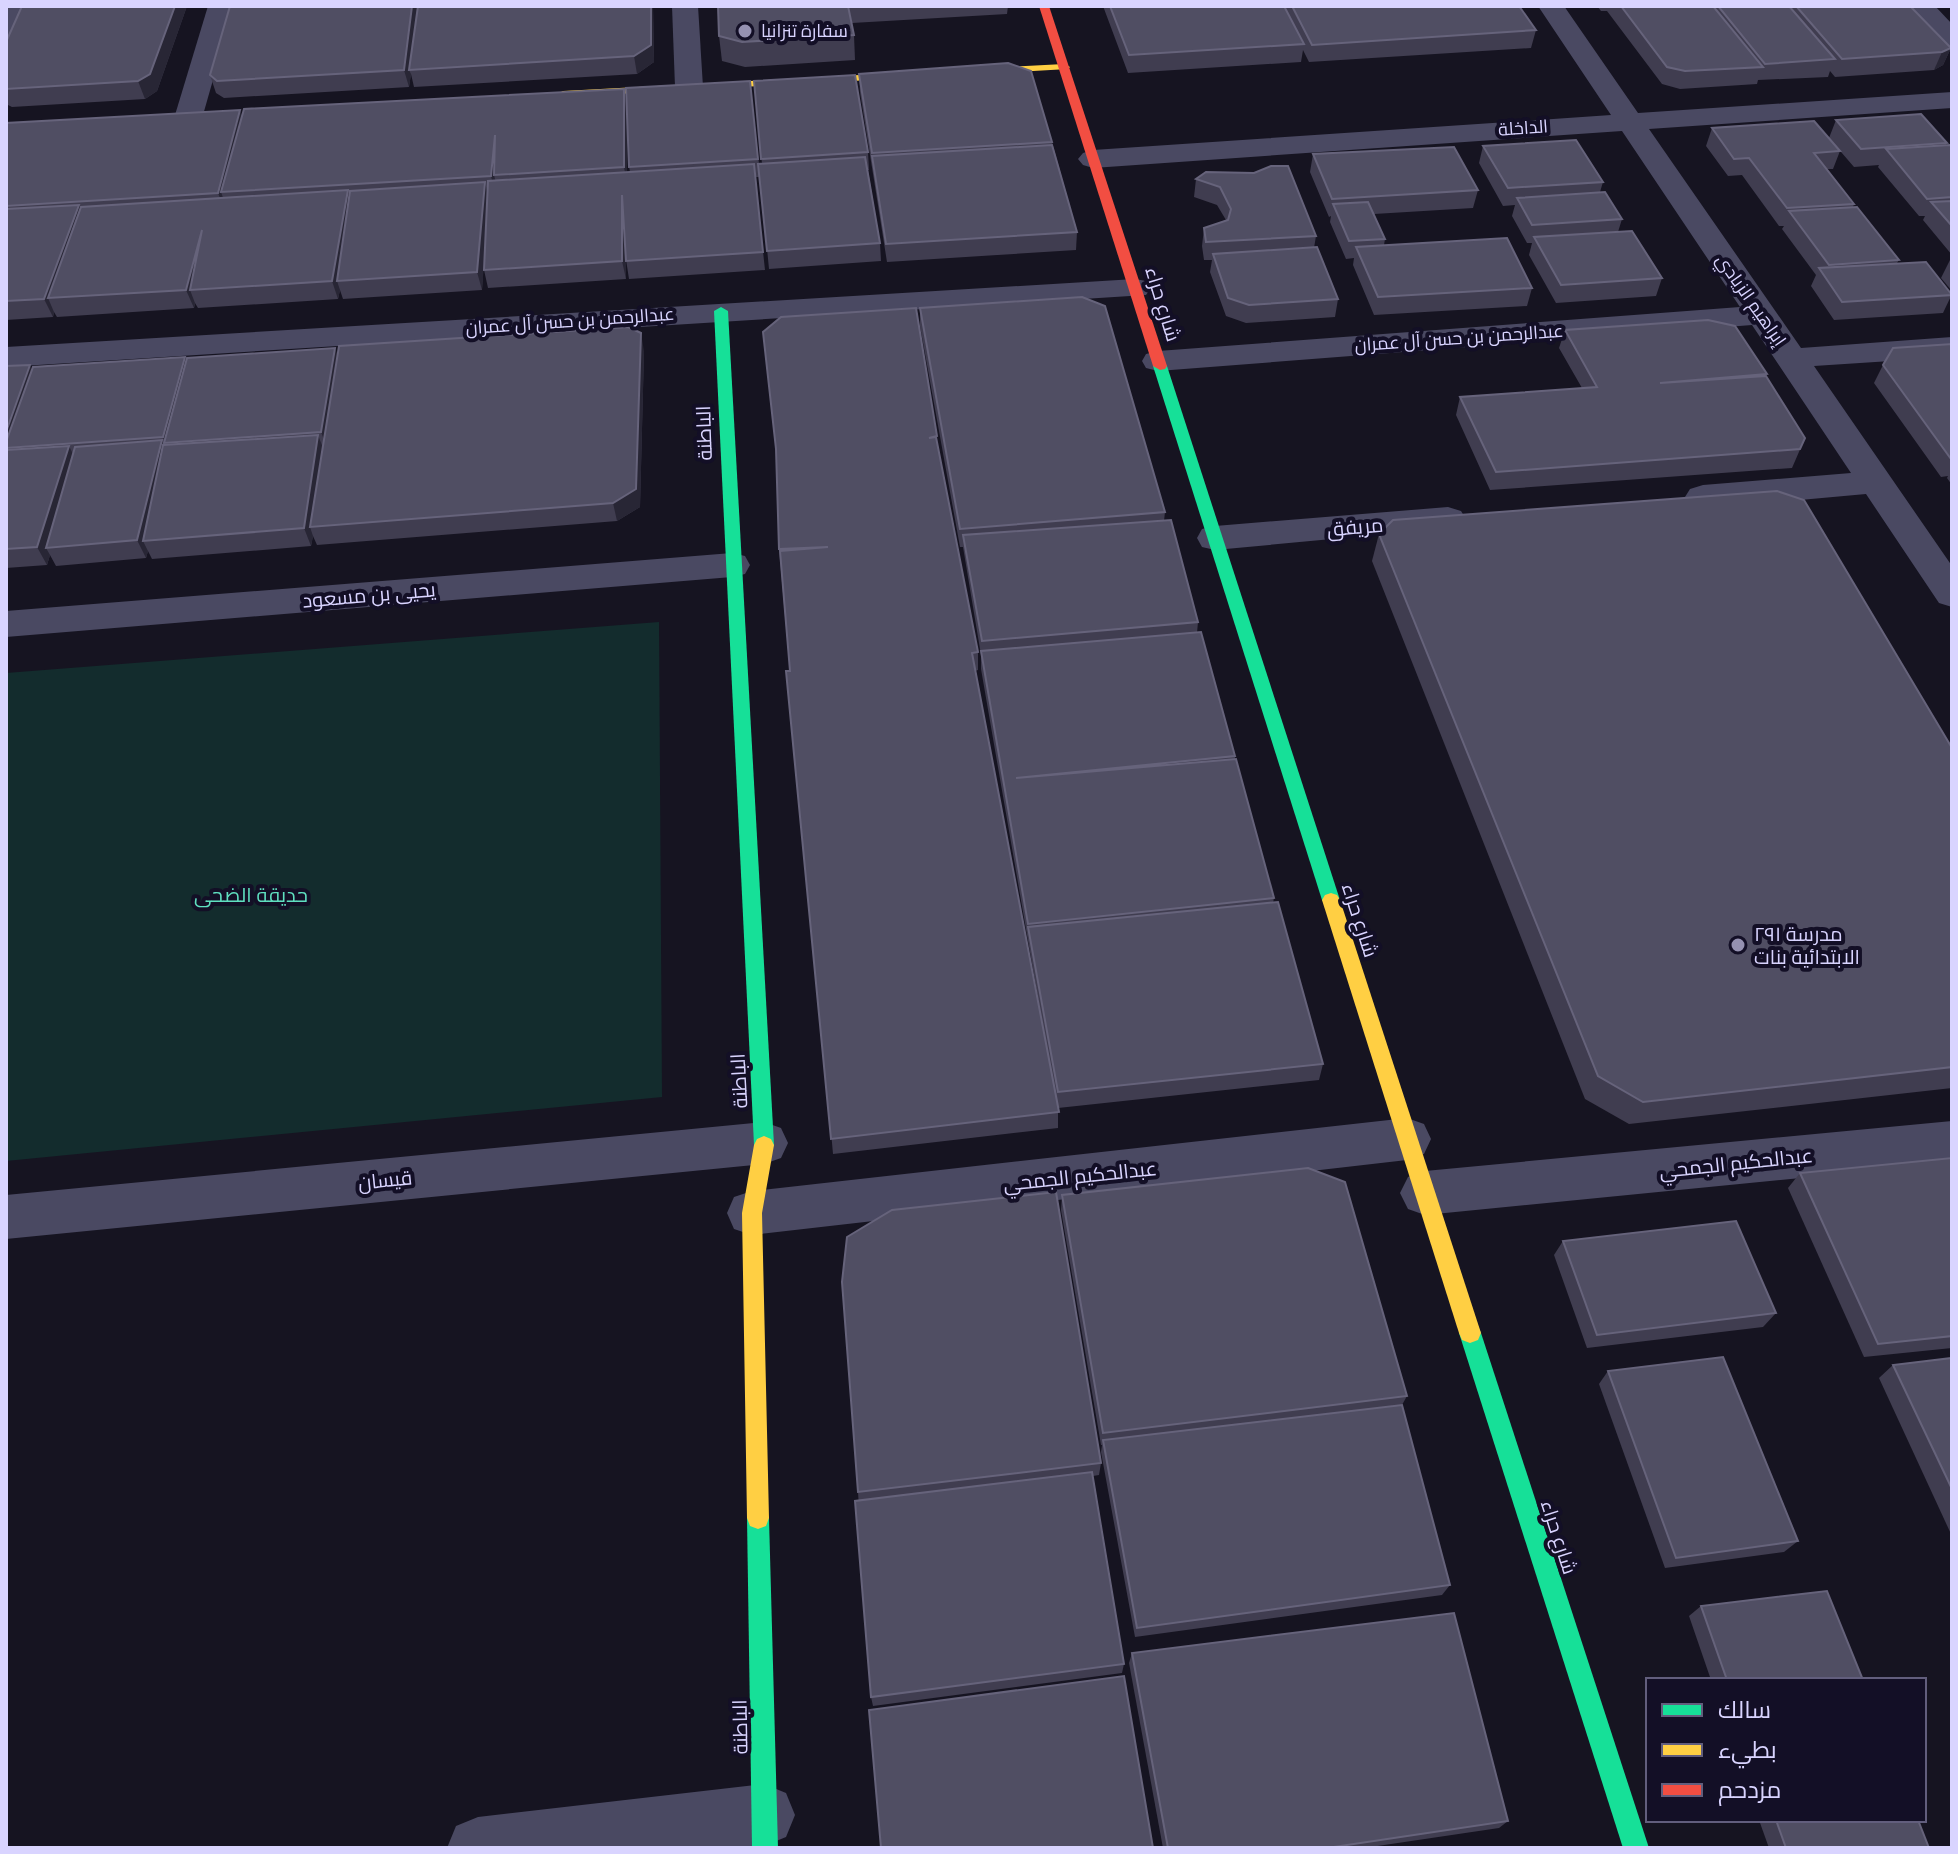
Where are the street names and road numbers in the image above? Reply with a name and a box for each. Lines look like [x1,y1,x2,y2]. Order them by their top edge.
street label: الداخلة [1497,115,1549,141]
street label: إبراهيم الزيادي [1709,250,1791,352]
street label: شارع حراء [1138,264,1186,345]
street label: عبدالرحمن بن حسن آل عمران [465,303,675,339]
street label: عبدالرحمن بن حسن آل عمران [1354,320,1564,356]
street label: الباطنة [691,405,717,461]
street label: مريفق [1326,513,1384,542]
street label: يحيى بن مسعود [301,577,437,614]
street label: شارع حراء [1335,880,1383,961]
street label: الباطنة [726,1053,752,1109]
street label: عبدالحكيم الجمحي [1658,1143,1814,1187]
street label: عبدالحكيم الجمحي [1002,1156,1158,1200]
street label: قيسان [357,1165,413,1196]
street label: شارع حراء [1534,1497,1582,1578]
street label: الباطنة [728,1699,752,1755]

